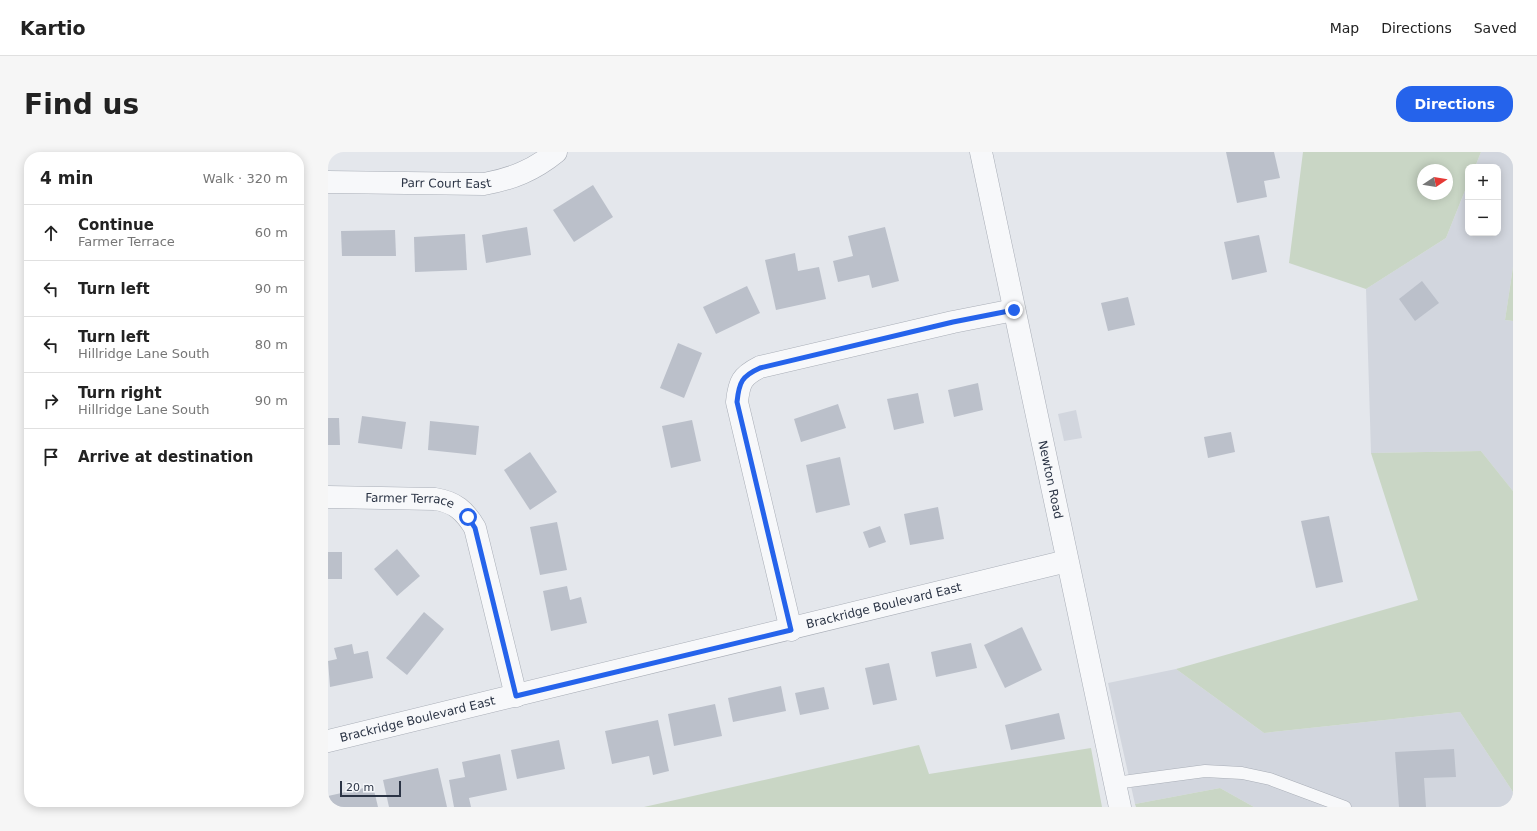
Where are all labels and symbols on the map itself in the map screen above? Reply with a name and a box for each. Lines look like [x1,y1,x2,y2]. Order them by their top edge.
north arrow [1417,164,1453,200]
street label: Parr Court East [401,176,493,191]
route end [1005,301,1023,319]
street label: Newton Road [1035,439,1066,520]
street label: Farmer Terrace [365,491,457,511]
route start [459,508,477,526]
street label: Brackridge Boulevard East [805,580,963,631]
street label: Brackridge Boulevard East [338,694,497,745]
scale bar [340,779,401,798]

